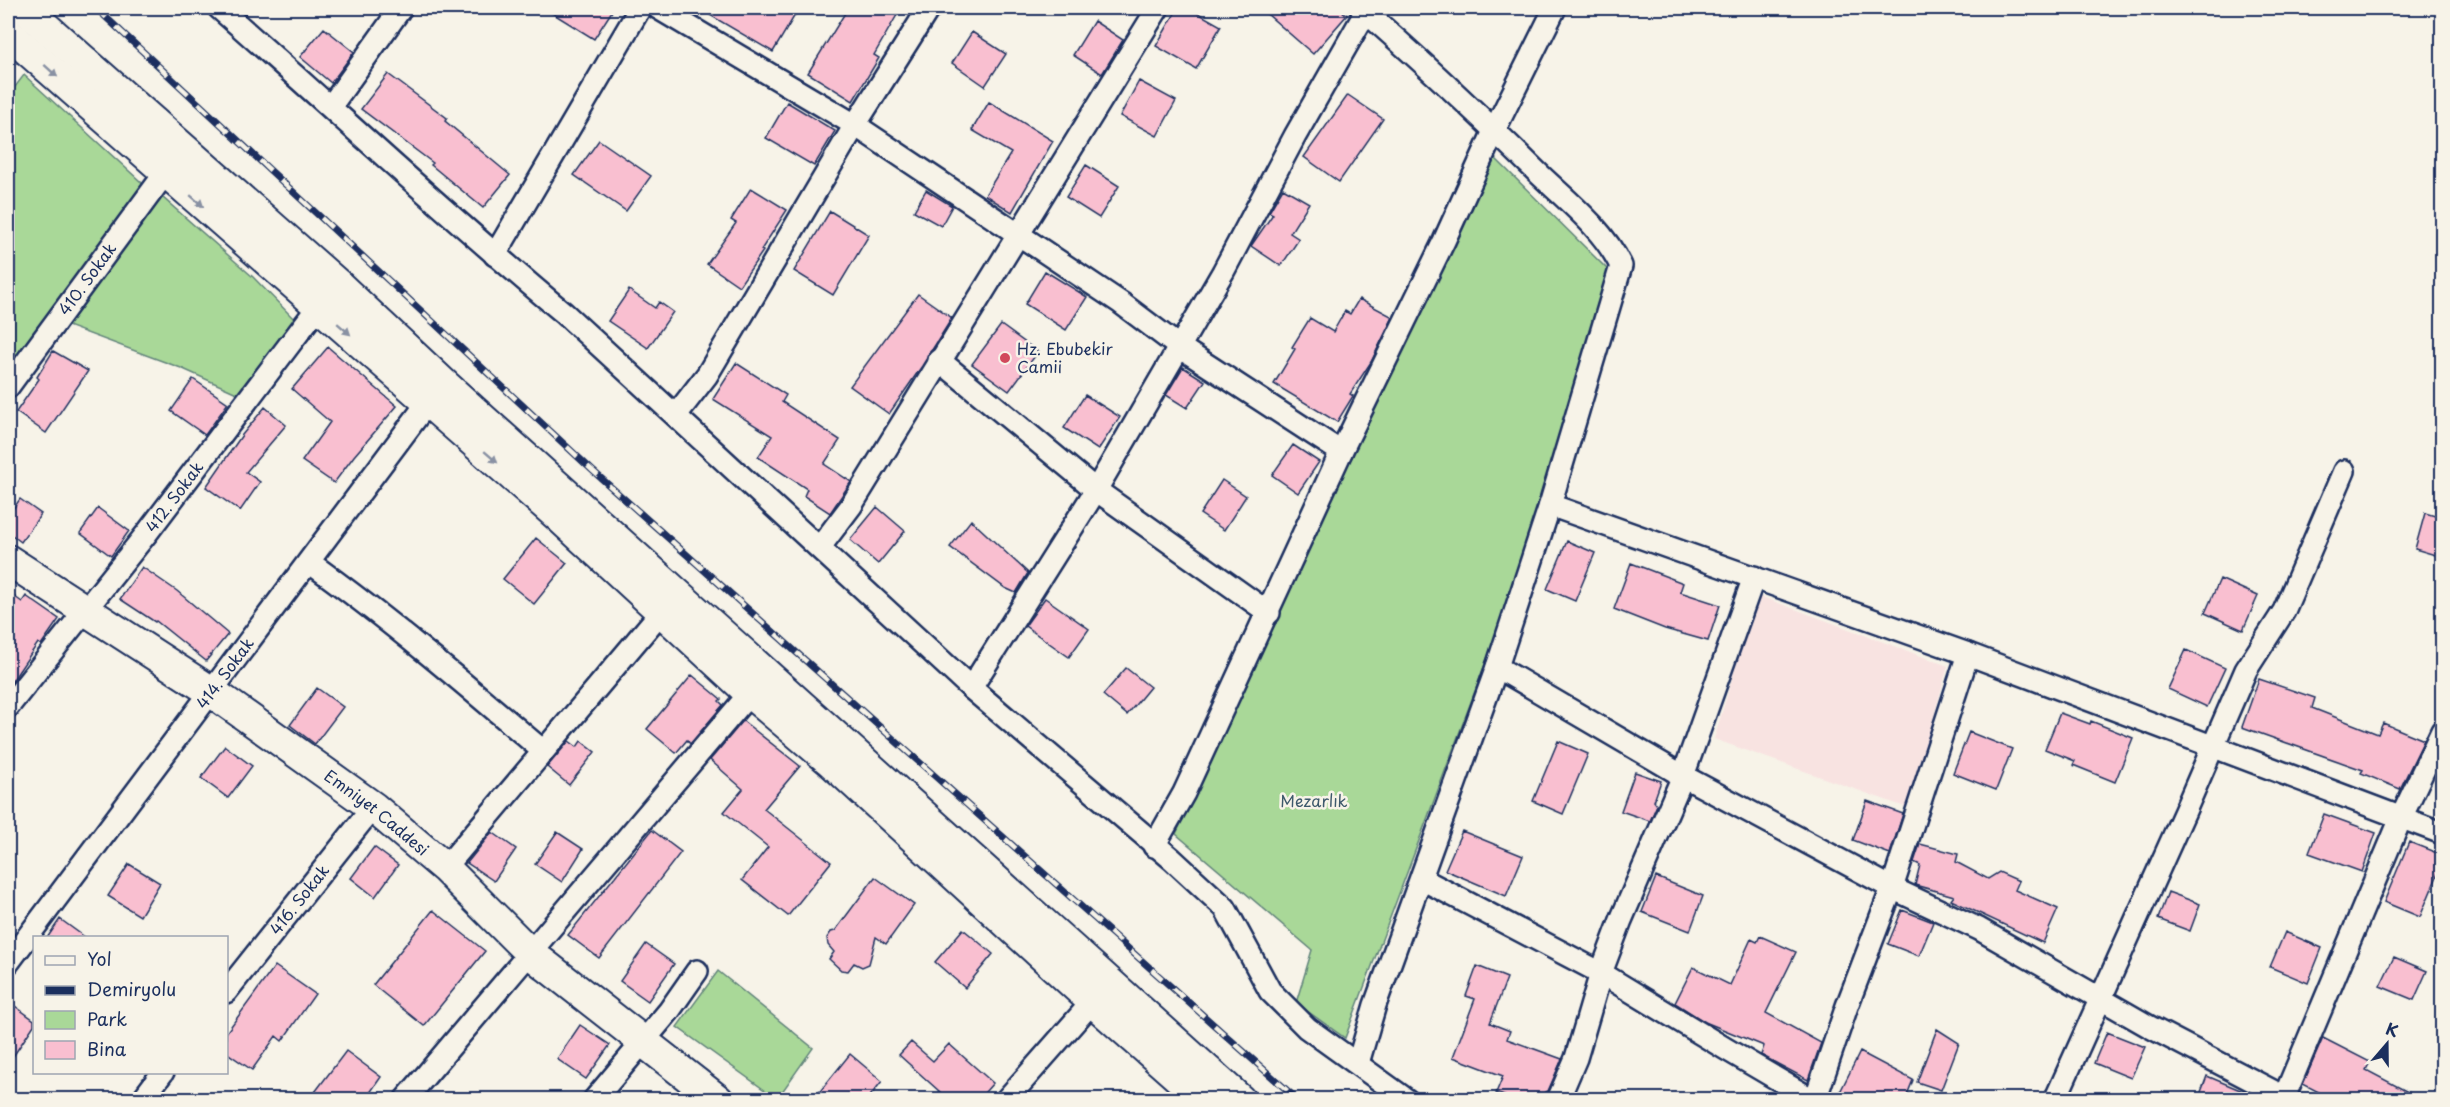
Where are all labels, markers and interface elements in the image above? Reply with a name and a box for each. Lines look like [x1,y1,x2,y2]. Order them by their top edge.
one-way arrow [43,64,58,77]
one-way arrow [189,194,205,207]
street label: 410. Sokak [52,237,121,320]
one-way arrow [336,322,351,335]
place label: Hz. Ebubekir Camii [1017,336,1114,378]
marker: Hz. Ebubekir Camii [998,351,1012,365]
one-way arrow [483,450,498,463]
street label: 412. Sokak [139,456,208,537]
street label: 414. Sokak [189,632,259,713]
street label: Emniyet Caddesi [320,763,435,861]
park label: Mezarlık [1280,788,1348,812]
street label: 416. Sokak [263,859,334,939]
legend [33,936,228,1074]
text: Yol [87,945,112,972]
text: Demiryolu [87,975,176,1002]
text: Park [87,1005,127,1032]
north arrow [2357,1014,2417,1074]
text: K [2383,1016,2402,1042]
text: Bina [87,1035,127,1062]

